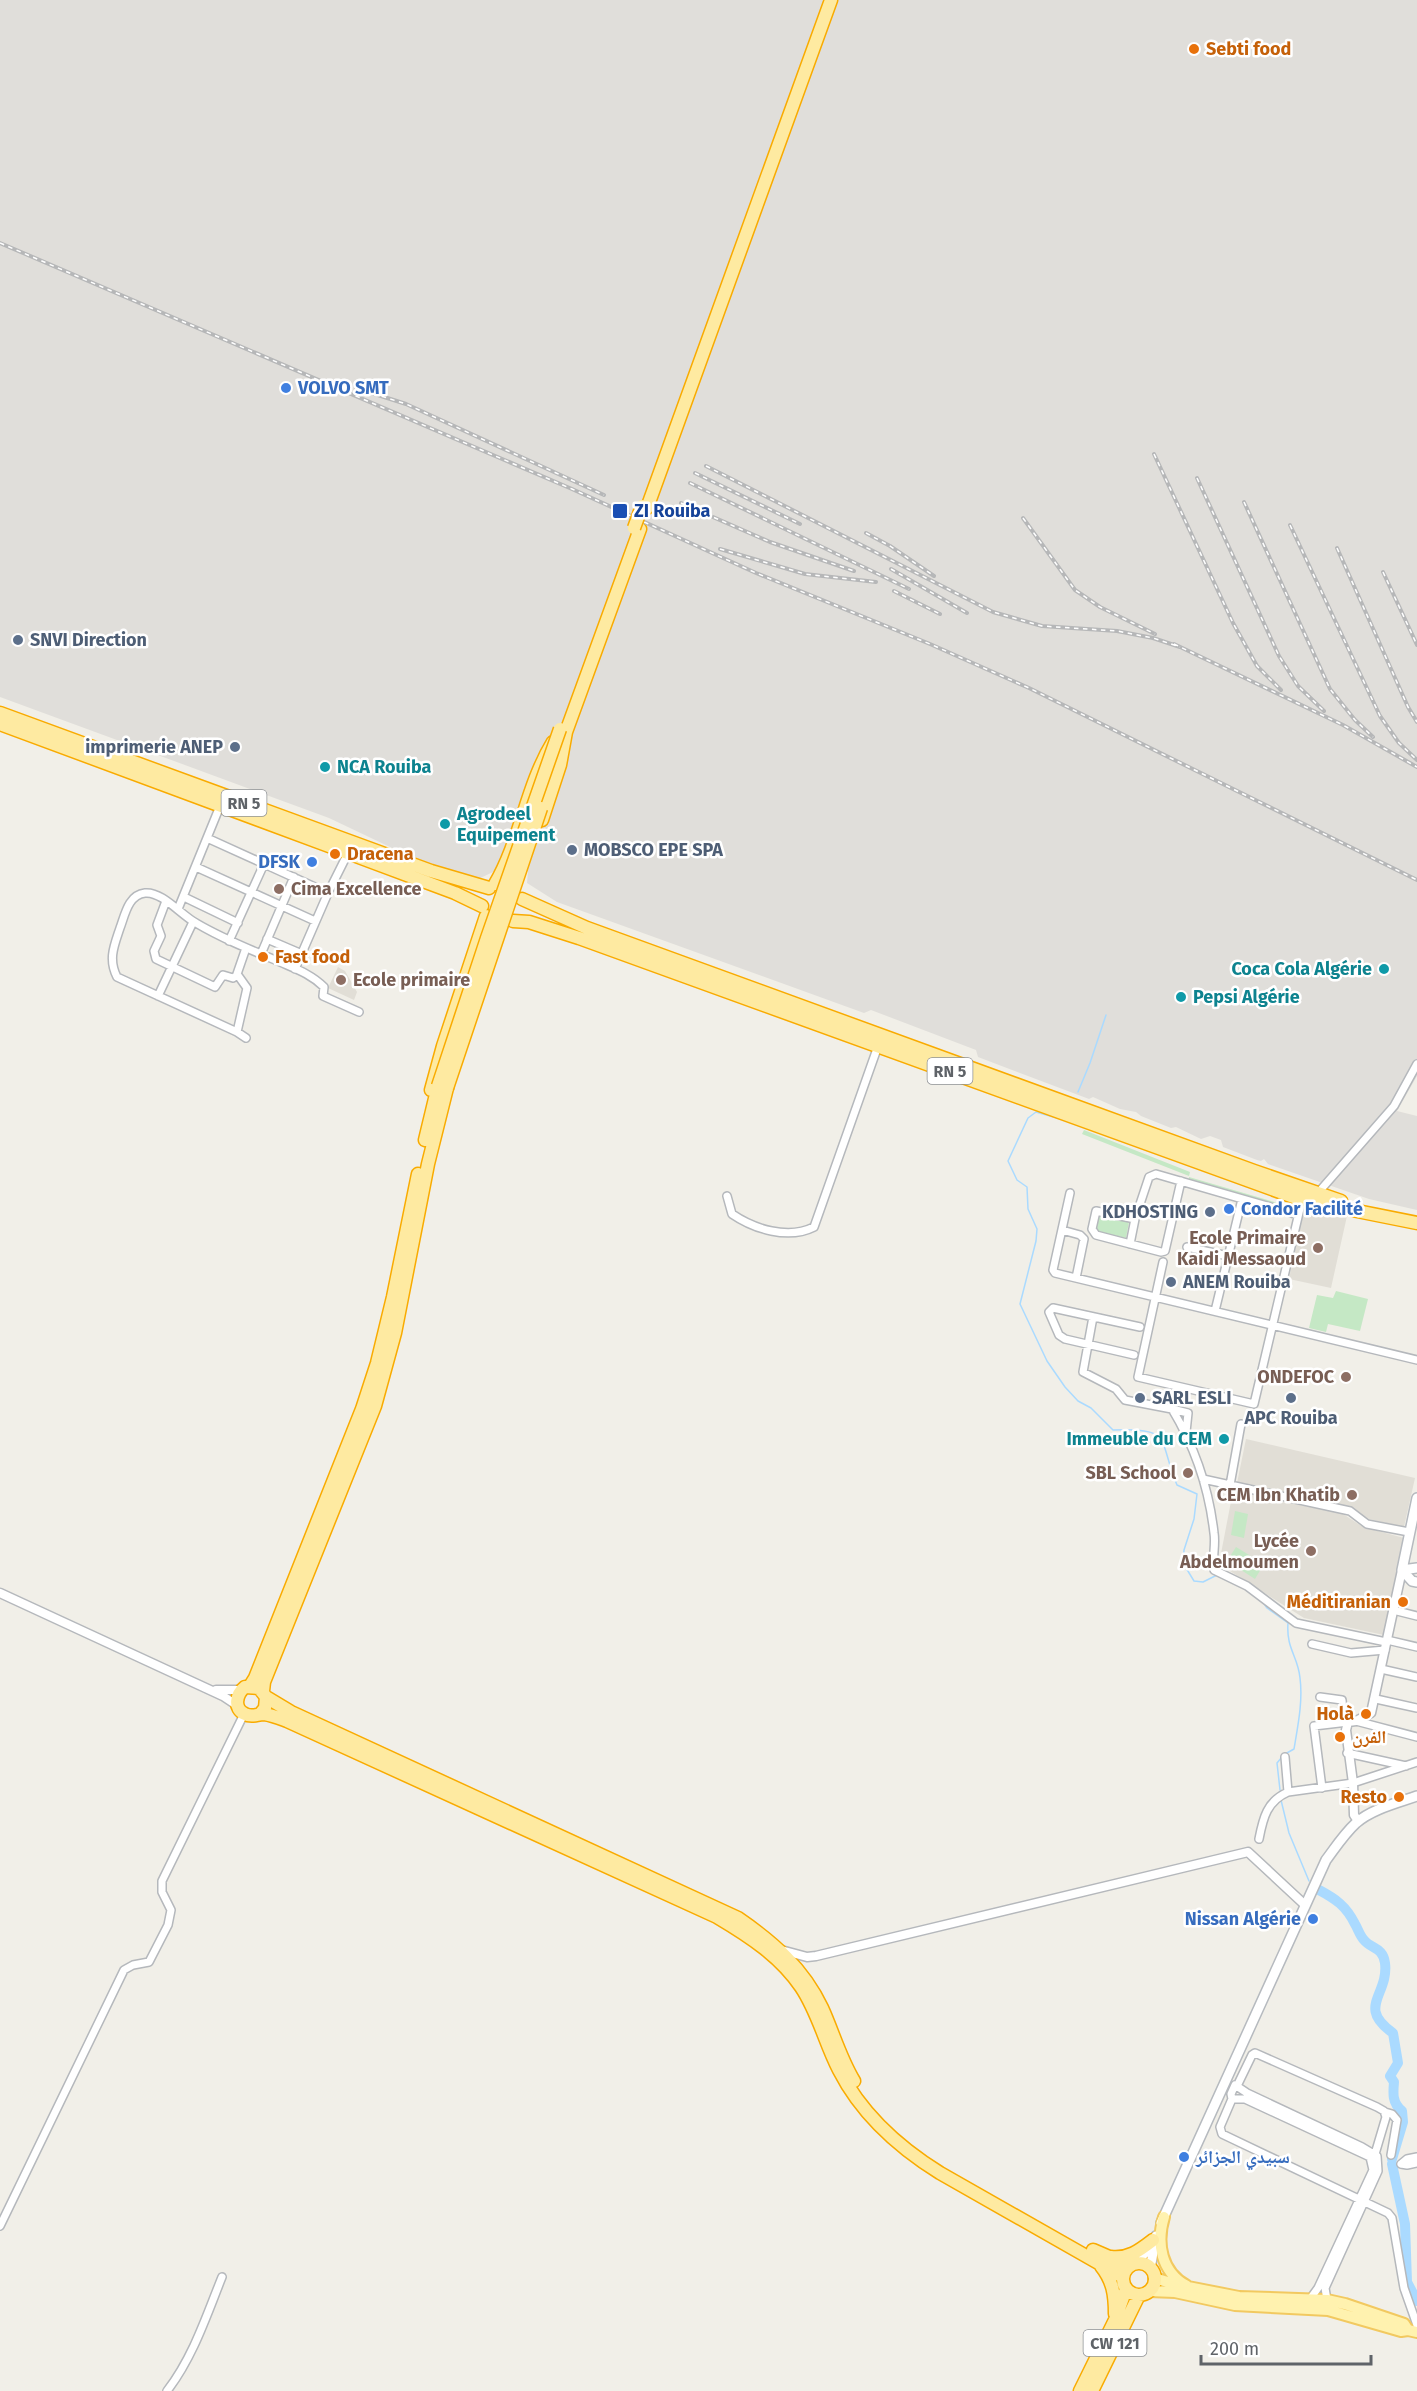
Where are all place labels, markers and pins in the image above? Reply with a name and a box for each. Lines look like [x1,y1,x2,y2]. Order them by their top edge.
place label: Sebti food [1206,38,1291,60]
marker: Sebti food [1187,42,1201,56]
place label: VOLVO SMT [297,377,389,399]
marker: VOLVO SMT [279,381,293,395]
place label: ZI Rouiba [634,500,711,522]
marker: ZI Rouiba [611,502,629,520]
place label: SNVI Direction [30,629,147,651]
marker: SNVI Direction [11,633,25,647]
place label: imprimerie ANEP [85,736,223,758]
marker: imprimerie ANEP [228,740,242,754]
place label: NCA Rouiba [337,756,431,778]
marker: NCA Rouiba [318,760,332,774]
place label: Agrodeel Equipement [456,803,556,846]
marker: Agrodeel Equipement [438,817,452,831]
place label: MOBSCO EPE SPA [584,839,723,861]
place label: Dracena [347,843,414,865]
marker: MOBSCO EPE SPA [565,843,579,857]
marker: Dracena [328,847,342,861]
place label: DFSK [258,851,301,873]
marker: DFSK [305,855,319,869]
place label: Cima Excellence [291,878,422,900]
marker: Cima Excellence [272,882,286,896]
place label: Fast food [275,946,350,968]
marker: Fast food [256,950,270,964]
place label: Coca Cola Algérie [1231,958,1372,980]
marker: Coca Cola Algérie [1377,962,1391,976]
place label: Ecole primaire [353,969,470,991]
marker: Ecole primaire [334,973,348,987]
place label: Pepsi Algérie [1193,986,1300,1008]
marker: Pepsi Algérie [1174,990,1188,1004]
place label: Condor Facilité [1241,1198,1363,1220]
place label: KDHOSTING [1102,1201,1198,1223]
marker: Condor Facilité [1222,1202,1236,1216]
marker: KDHOSTING [1203,1205,1217,1219]
place label: Ecole Primaire Kaidi Messaoud [1177,1227,1306,1270]
marker: Ecole Primaire Kaidi Messaoud [1311,1241,1325,1255]
place label: ANEM Rouiba [1182,1271,1291,1293]
marker: ANEM Rouiba [1164,1275,1178,1289]
place label: ONDEFOC [1257,1366,1335,1388]
marker: ONDEFOC [1339,1370,1353,1384]
place label: SARL ESLI [1152,1387,1232,1409]
marker: SARL ESLI [1133,1391,1147,1405]
marker: APC Rouiba [1284,1391,1298,1405]
place label: APC Rouiba [1243,1407,1338,1429]
place label: Immeuble du CEM [1067,1428,1212,1450]
marker: Immeuble du CEM [1217,1432,1231,1446]
place label: SBL School [1085,1462,1177,1484]
marker: SBL School [1181,1466,1195,1480]
place label: CEM Ibn Khatib [1217,1484,1340,1506]
marker: CEM Ibn Khatib [1345,1488,1359,1502]
place label: Lycée Abdelmoumen [1179,1530,1299,1573]
marker: Lycée Abdelmoumen [1304,1544,1318,1558]
place label: Méditiranian [1287,1591,1391,1613]
marker: Méditiranian [1396,1595,1410,1609]
place label: Holà [1316,1703,1354,1725]
marker: Holà [1359,1707,1373,1721]
place label: الفرن [1352,1726,1386,1748]
marker: الفرن [1333,1730,1347,1744]
place label: Resto [1340,1786,1387,1808]
marker: Resto [1392,1790,1406,1804]
place label: Nissan Algérie [1185,1908,1301,1930]
marker: Nissan Algérie [1306,1912,1320,1926]
place label: سبيدي الجزائر [1195,2146,1290,2171]
marker: سبيدي الجزائر [1177,2150,1191,2164]

